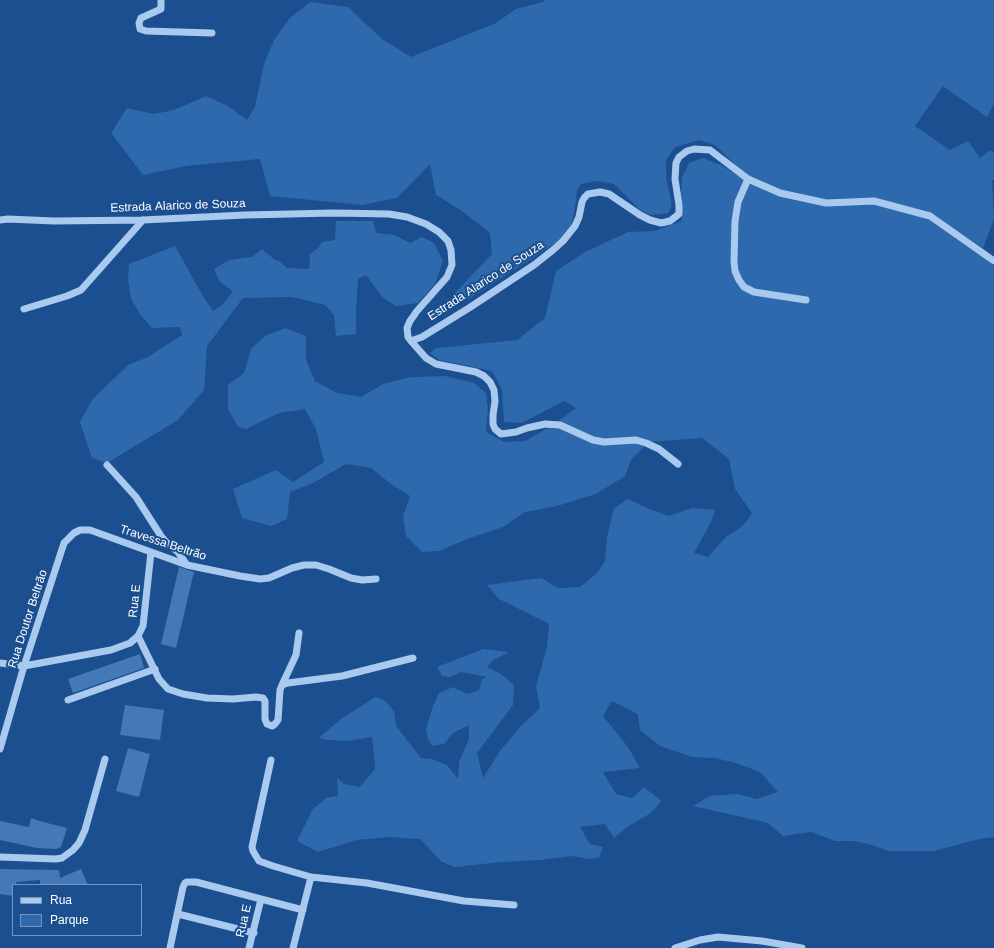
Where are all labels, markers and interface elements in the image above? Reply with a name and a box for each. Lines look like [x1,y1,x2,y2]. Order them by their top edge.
street label: Estrada Alarico de Souza [110,196,246,216]
street label: Estrada Alarico de Souza [425,238,547,324]
street label: Travessa Beltrão [118,522,208,564]
street label: Rua Doutor Beltrão [5,568,51,670]
street label: Rua E [126,584,144,618]
legend [12,884,142,936]
text: Rua [50,893,72,907]
street label: Rua E [233,903,255,939]
text: Parque [50,913,89,927]

